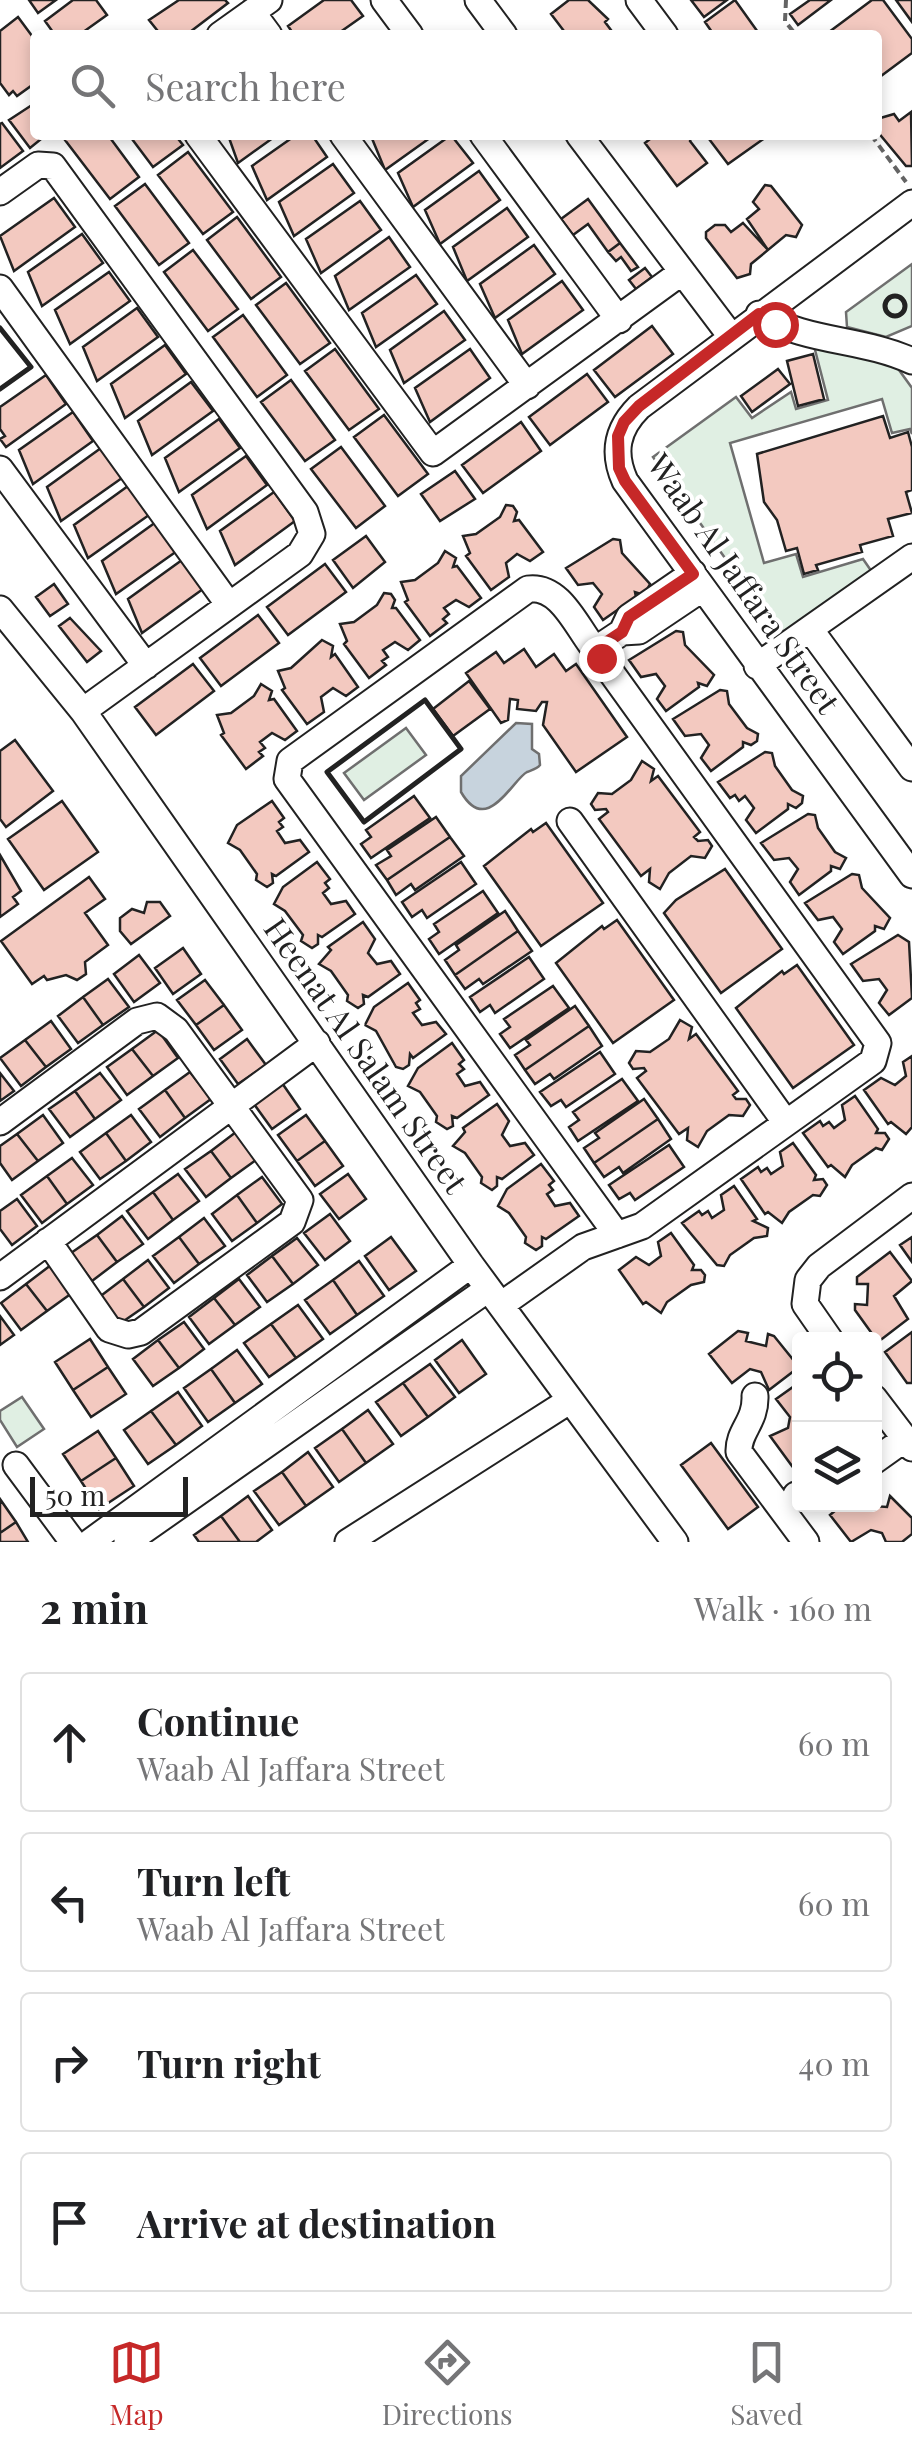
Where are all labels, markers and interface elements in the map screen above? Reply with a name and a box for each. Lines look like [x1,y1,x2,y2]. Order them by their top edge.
search box [30,30,882,140]
icon: search [65,58,120,113]
text: Search here [145,60,346,111]
route start [753,302,799,348]
street label: Waab Al Jaffara Street [639,443,851,721]
route end [579,636,625,682]
street label: Heenat Al Salam Street [256,908,479,1201]
map controls [792,1332,882,1512]
button: locate [792,1332,882,1422]
button: layers [792,1422,882,1512]
scale bar [30,1472,188,1516]
text: 50 m [45,1476,105,1513]
text: 2 min [40,1579,148,1635]
text: Walk · 160 m [694,1586,872,1629]
text: Continue [137,1695,299,1746]
icon: ahead [42,1715,97,1770]
text: 60 m [798,1721,870,1764]
text: Waab Al Jaffara Street [137,1746,445,1789]
text: Turn left [137,1855,290,1906]
icon: left [42,1875,97,1930]
text: 60 m [798,1881,870,1924]
text: Waab Al Jaffara Street [137,1906,445,1949]
icon: right [42,2035,97,2090]
text: Turn right [137,2037,321,2088]
text: 40 m [799,2041,870,2084]
icon: arrive [42,2195,97,2250]
text: Arrive at destination [137,2197,496,2248]
tab: Map [109,2335,164,2432]
tab: Directions [382,2335,513,2432]
tab: Saved [730,2335,803,2432]

